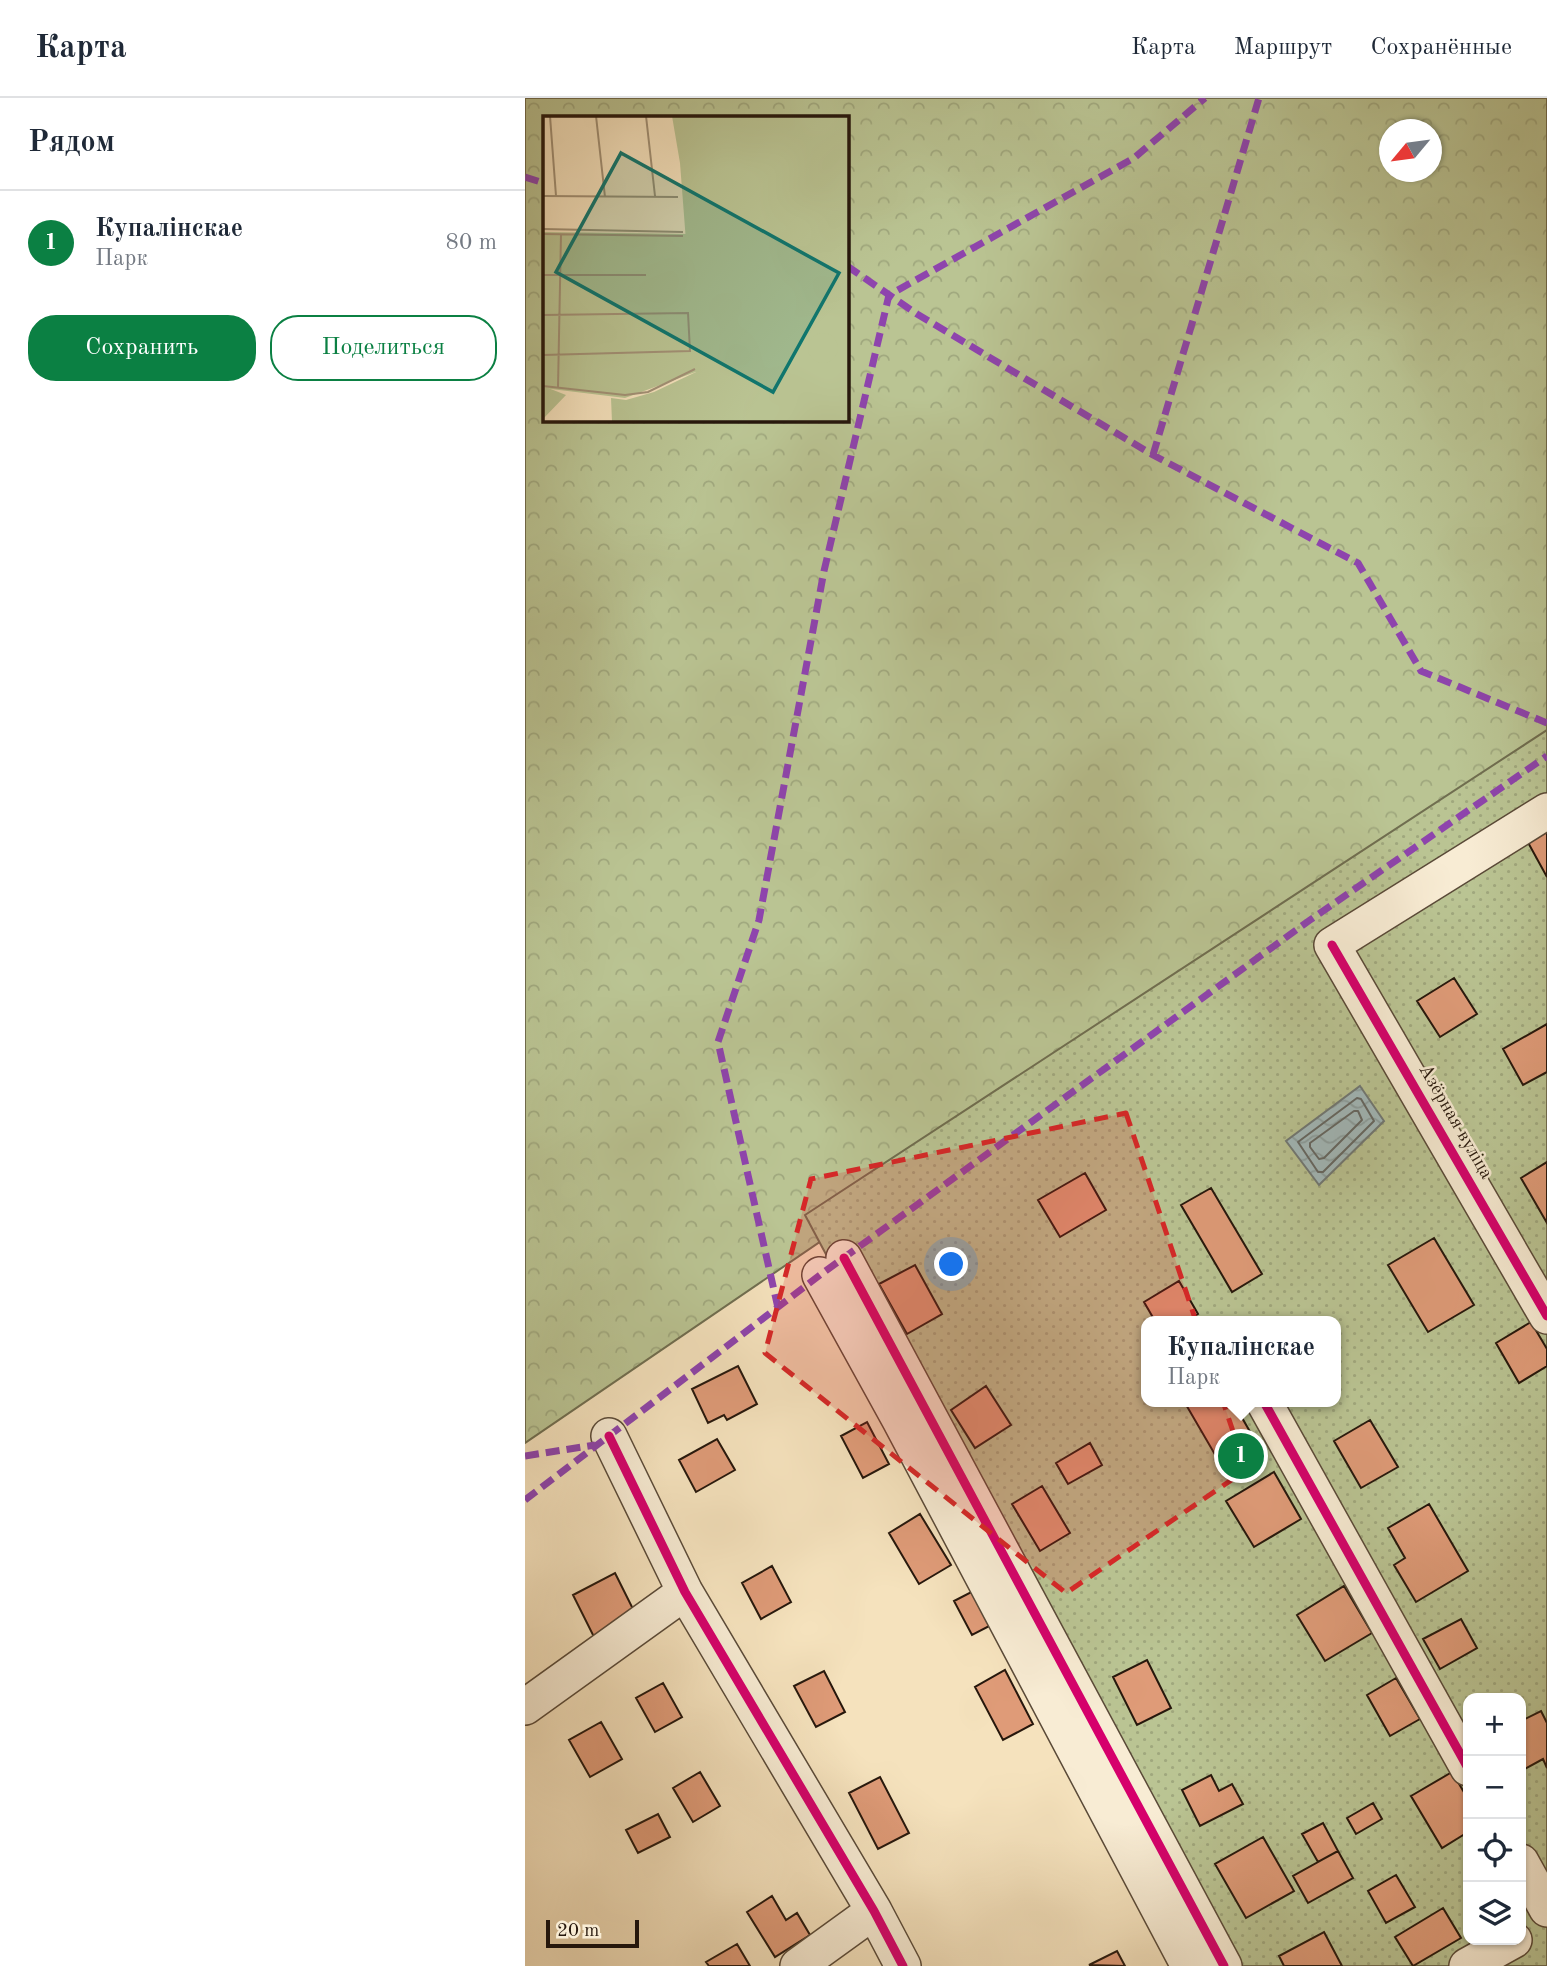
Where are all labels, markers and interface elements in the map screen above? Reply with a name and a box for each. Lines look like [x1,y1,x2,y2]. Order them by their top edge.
text: Карта [35,32,127,65]
text: Карта [1131,36,1196,60]
text: Маршрут [1234,36,1332,60]
text: Сохранённые [1370,36,1512,60]
inset map [543,116,849,422]
north arrow [1379,119,1442,182]
text: Рядом [28,128,115,158]
text: Купалінскае [95,216,243,242]
text: 1 [44,231,58,254]
text: 80 m [446,231,497,254]
text: Парк [95,247,148,270]
button: Сохранить [28,315,256,381]
button: Поделиться [270,315,497,381]
street label: Азёрная вуліца [1415,1061,1496,1183]
your location [934,1247,968,1281]
popup [1141,1316,1341,1407]
text: Купалінскае [1167,1335,1315,1361]
text: Парк [1167,1366,1220,1389]
pin: 1 [1218,1430,1264,1482]
map controls [1463,1693,1526,1945]
button: + [1463,1693,1526,1756]
button: − [1463,1756,1526,1819]
button: locate [1463,1819,1526,1882]
button: layers [1463,1882,1526,1945]
scale bar [546,1917,639,1949]
text: 20 m [557,1922,599,1941]

